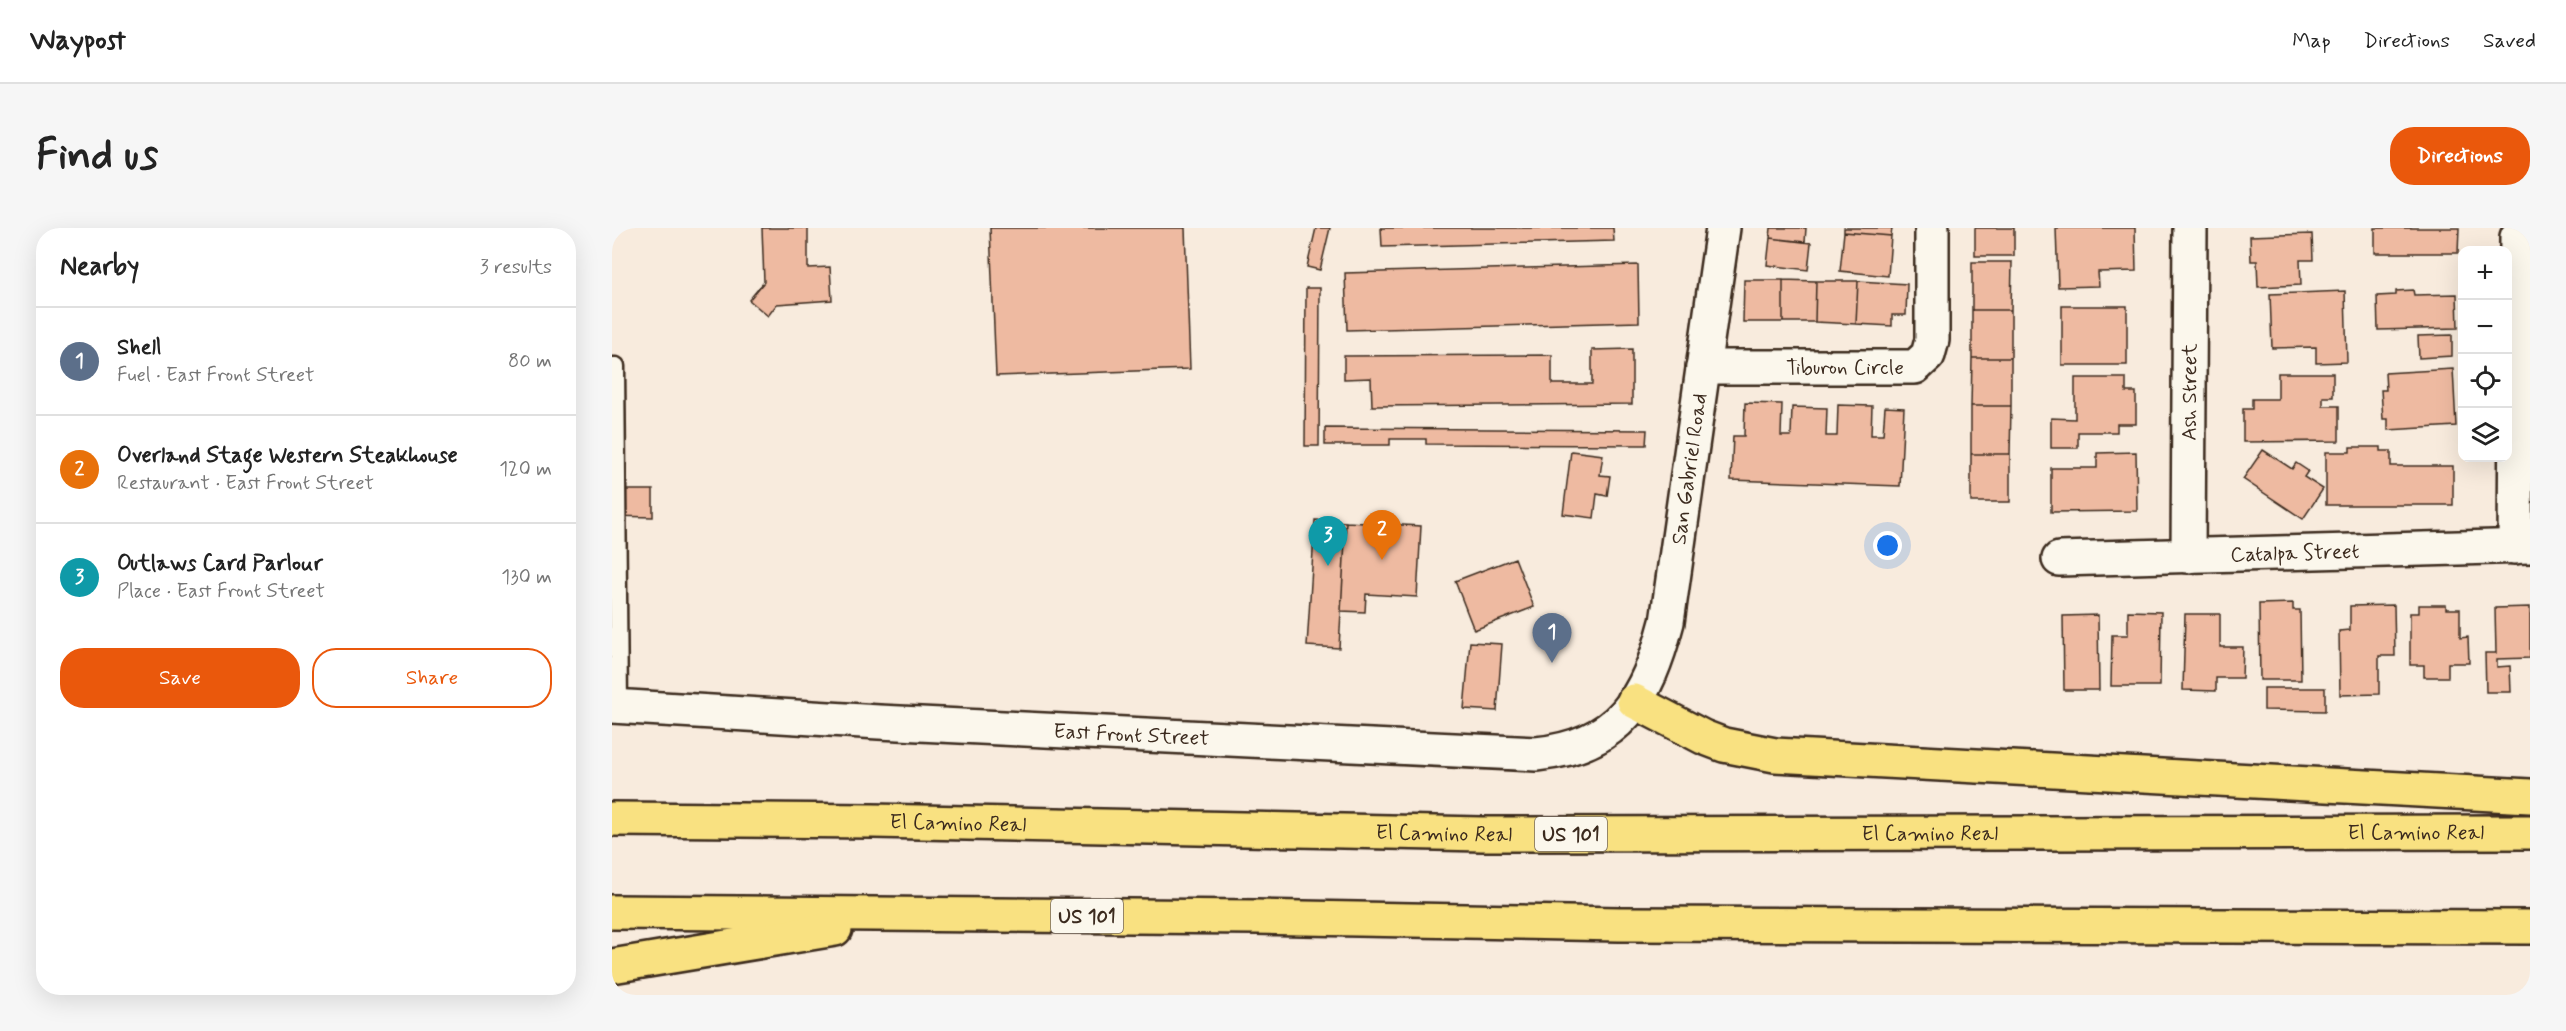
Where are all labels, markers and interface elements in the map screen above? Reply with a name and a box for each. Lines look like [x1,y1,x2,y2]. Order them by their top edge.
text: Waypost [30,23,126,60]
text: Map [2292,27,2331,55]
text: Directions [2364,27,2450,55]
text: Saved [2483,27,2536,55]
button: Directions [2390,127,2530,185]
text: Find us [36,129,158,184]
map controls [2458,246,2512,462]
button: + [2458,246,2512,300]
text: Nearby [60,250,139,284]
text: 3 results [480,254,552,281]
button: − [2458,300,2512,354]
text: Shell [117,334,161,362]
street label: Ash Street [2176,343,2204,441]
text: 1 [75,348,84,375]
text: 80 m [508,348,552,375]
street label: Tiburon Circle [1786,354,1904,382]
button: locate [2458,354,2512,408]
text: Fuel · East Front Street [117,362,314,389]
street label: San Gabriel Road [1665,391,1714,547]
button: layers [2458,408,2512,462]
text: Overland Stage Western Steakhouse [117,442,458,470]
text: 2 [75,456,84,483]
text: 120 m [499,456,552,483]
text: Restaurant · East Front Street [117,470,374,497]
pin: 2 [1362,510,1402,560]
pin: 3 [1308,516,1348,566]
your location [1873,531,1902,560]
street label: Catalpa Street [2230,538,2360,569]
text: Outlaws Card Parlour [117,550,323,578]
text: 3 [75,564,84,591]
text: 130 m [501,564,552,591]
text: Place · East Front Street [117,578,325,605]
pin: 1 [1532,614,1572,663]
button: Save [60,648,300,708]
button: Share [312,648,552,708]
street label: East Front Street [1053,718,1210,753]
street label: El Camino Real [889,808,1027,839]
road number: US 101 [1535,817,1607,851]
street label: El Camino Real [1375,819,1512,849]
street label: El Camino Real [2347,819,2484,847]
street label: El Camino Real [1862,820,1998,848]
road number: US 101 [1051,899,1123,933]

